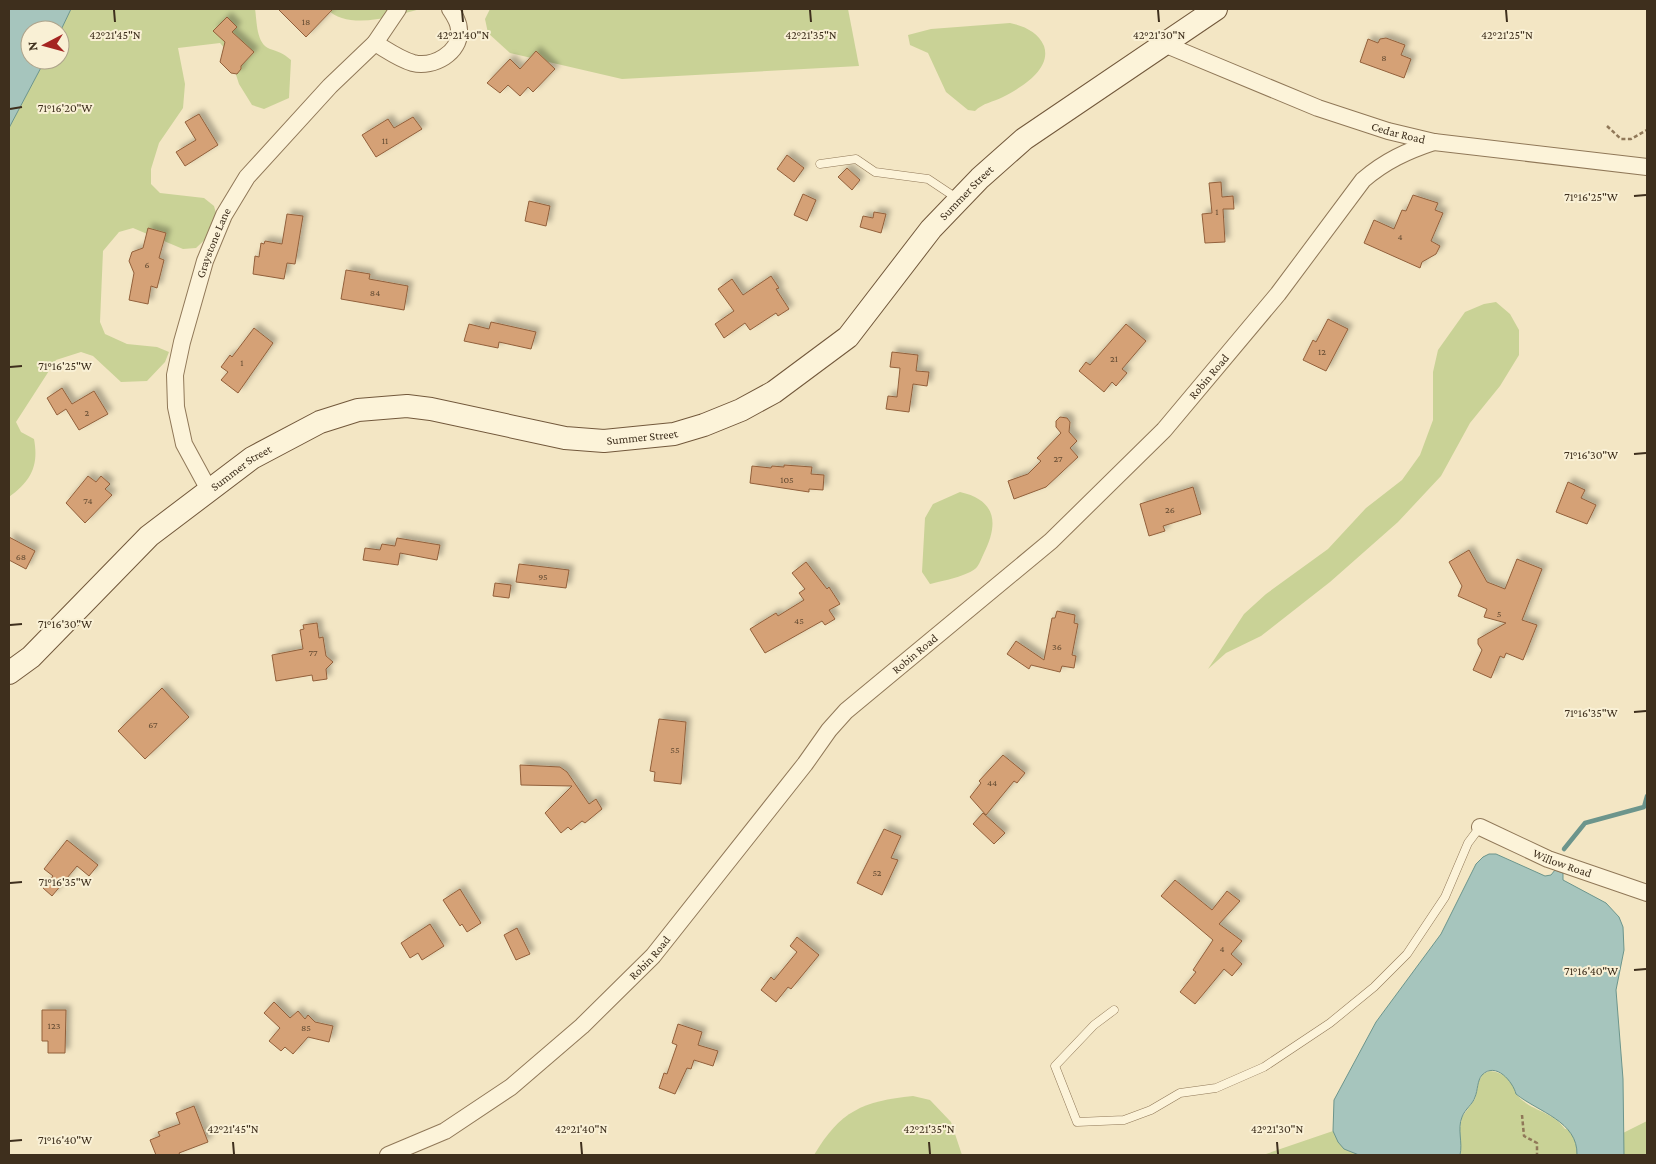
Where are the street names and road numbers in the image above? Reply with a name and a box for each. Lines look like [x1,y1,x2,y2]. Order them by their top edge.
street label: Cedar Road [1370,119,1427,147]
street label: Summer Street [936,162,997,223]
street label: Graystone Lane [194,205,234,280]
street label: Robin Road [1186,350,1232,402]
street label: Summer Street [606,426,680,448]
street label: Summer Street [208,441,275,494]
street label: Robin Road [889,631,941,677]
street label: Willow Road [1531,846,1594,881]
street label: Robin Road [626,932,674,983]

